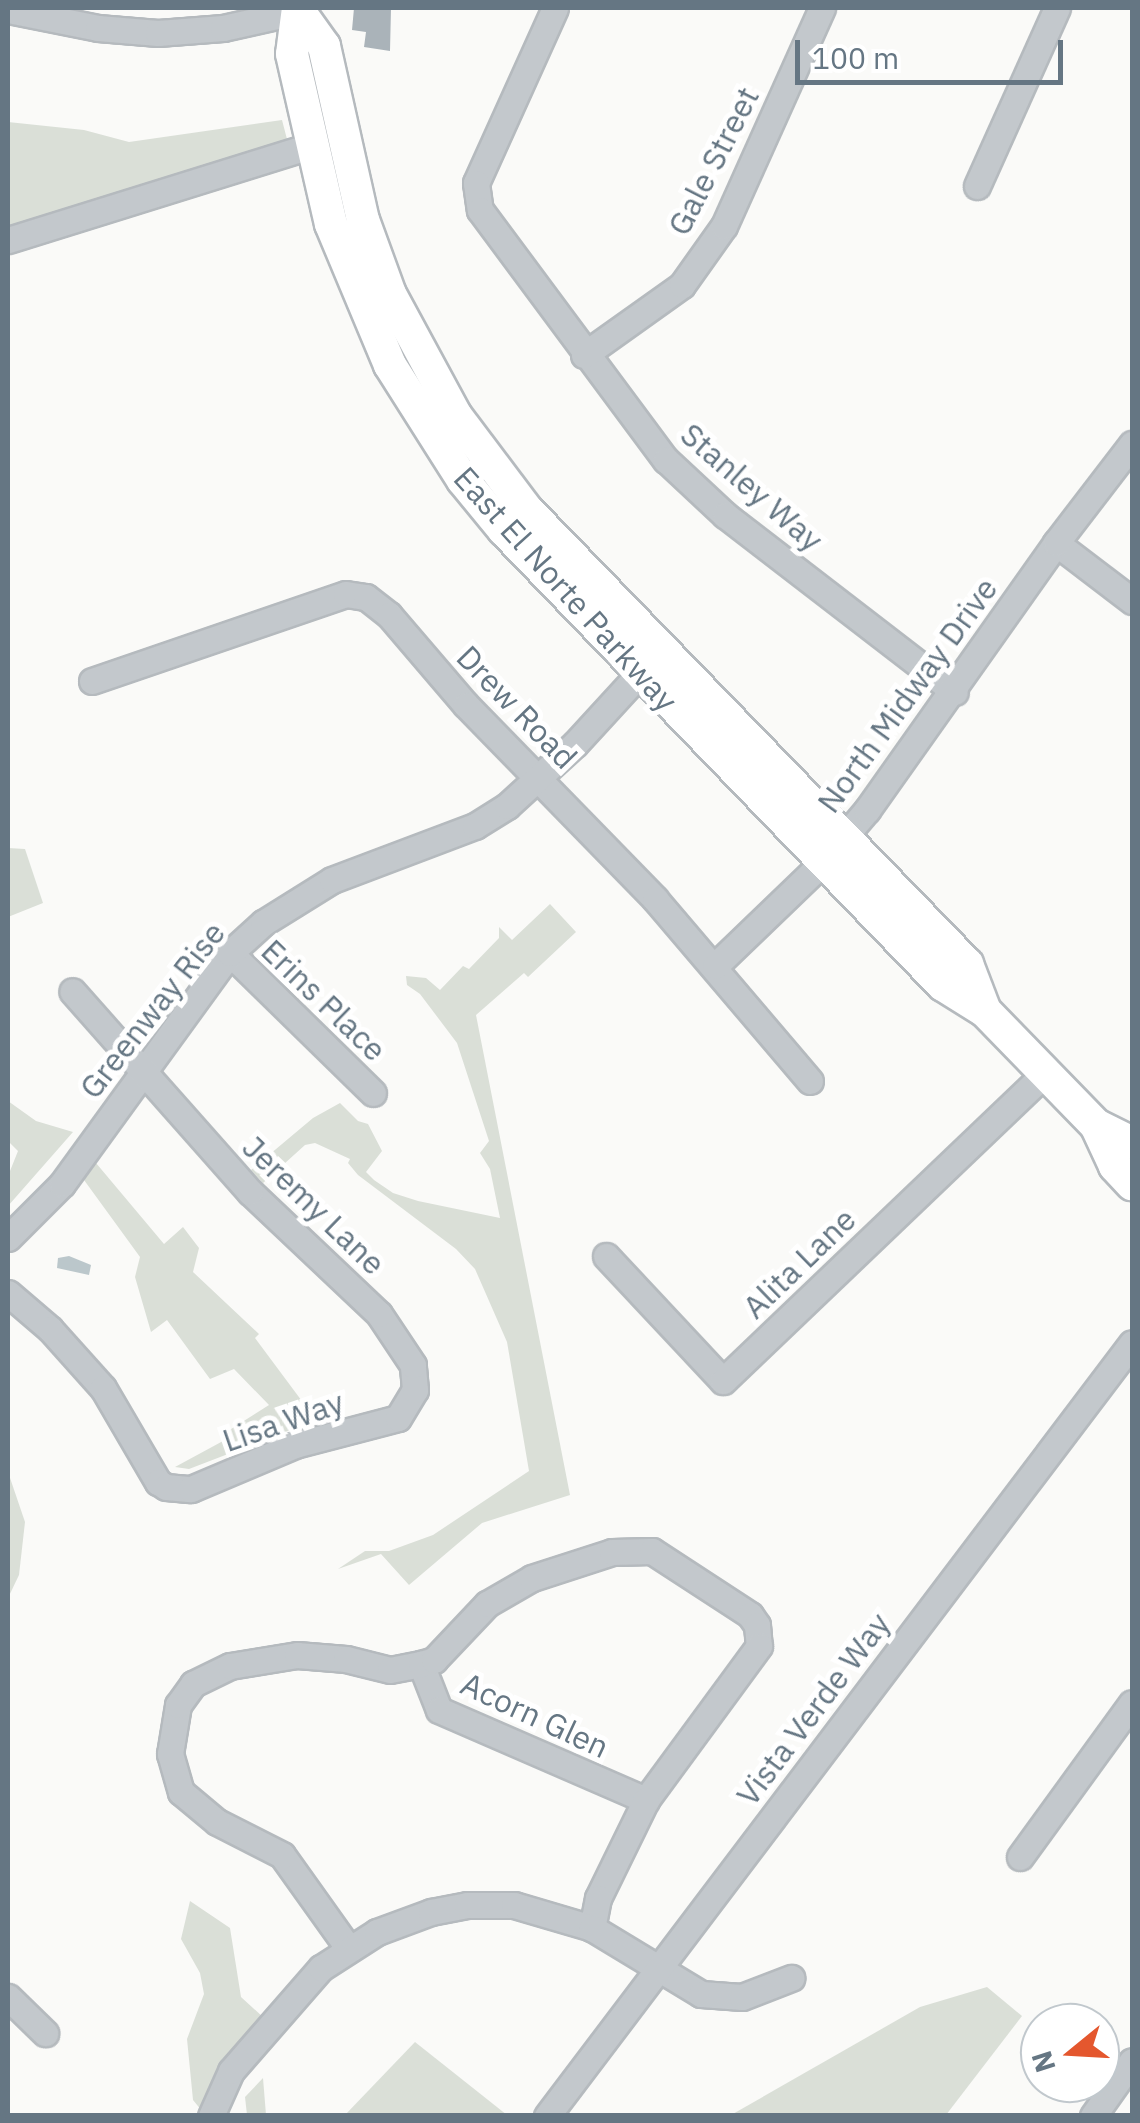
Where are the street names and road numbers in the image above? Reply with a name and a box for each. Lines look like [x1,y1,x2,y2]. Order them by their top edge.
street label: Gale Street [659,81,767,241]
street label: Stanley Way [673,415,831,559]
street label: East El Norte Parkway [446,459,686,719]
street label: North Midway Drive [809,570,1005,820]
street label: Drew Road [449,637,585,777]
street label: Greenway Rise [71,914,233,1106]
street label: Erins Place [254,931,394,1069]
street label: Jeremy Lane [235,1128,393,1282]
street label: Alita Lane [735,1200,863,1326]
street label: Lisa Way [217,1382,349,1460]
street label: Vista Verde Way [728,1605,898,1813]
street label: Acorn Glen [455,1664,615,1766]

